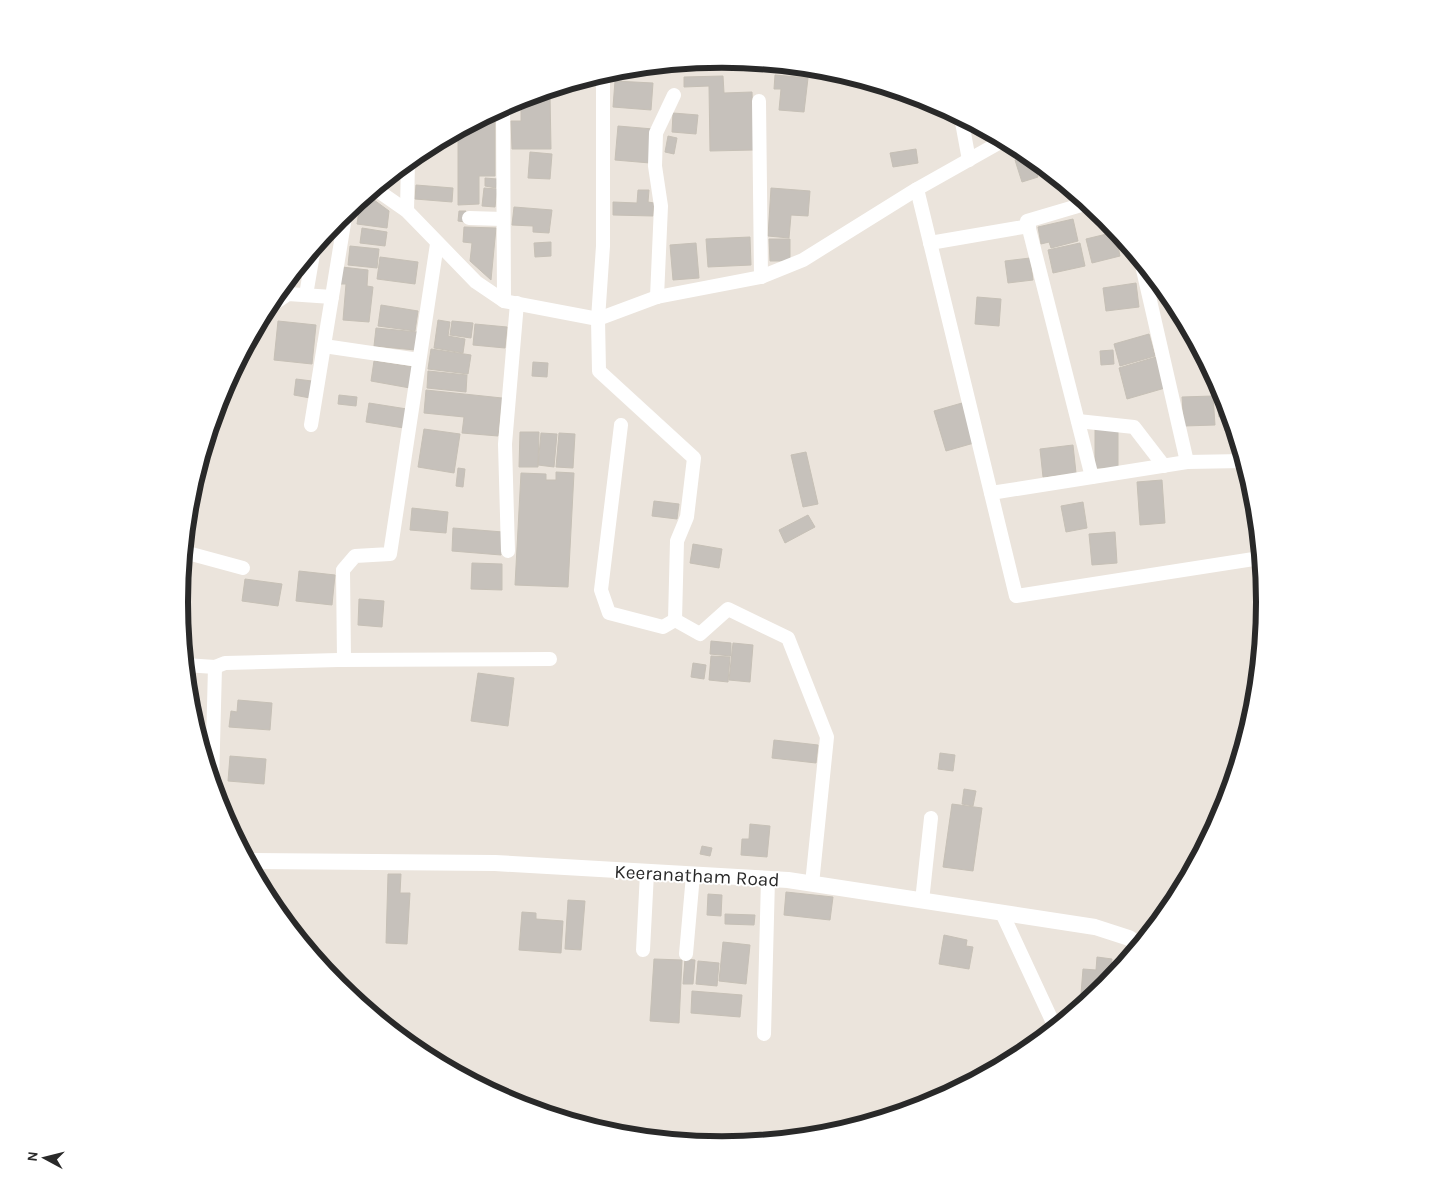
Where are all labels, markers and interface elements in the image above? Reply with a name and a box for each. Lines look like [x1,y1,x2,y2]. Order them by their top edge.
street label: Keeranatham Road [614,861,780,891]
north arrow [20,1133,70,1183]
text: N [24,1150,42,1162]

